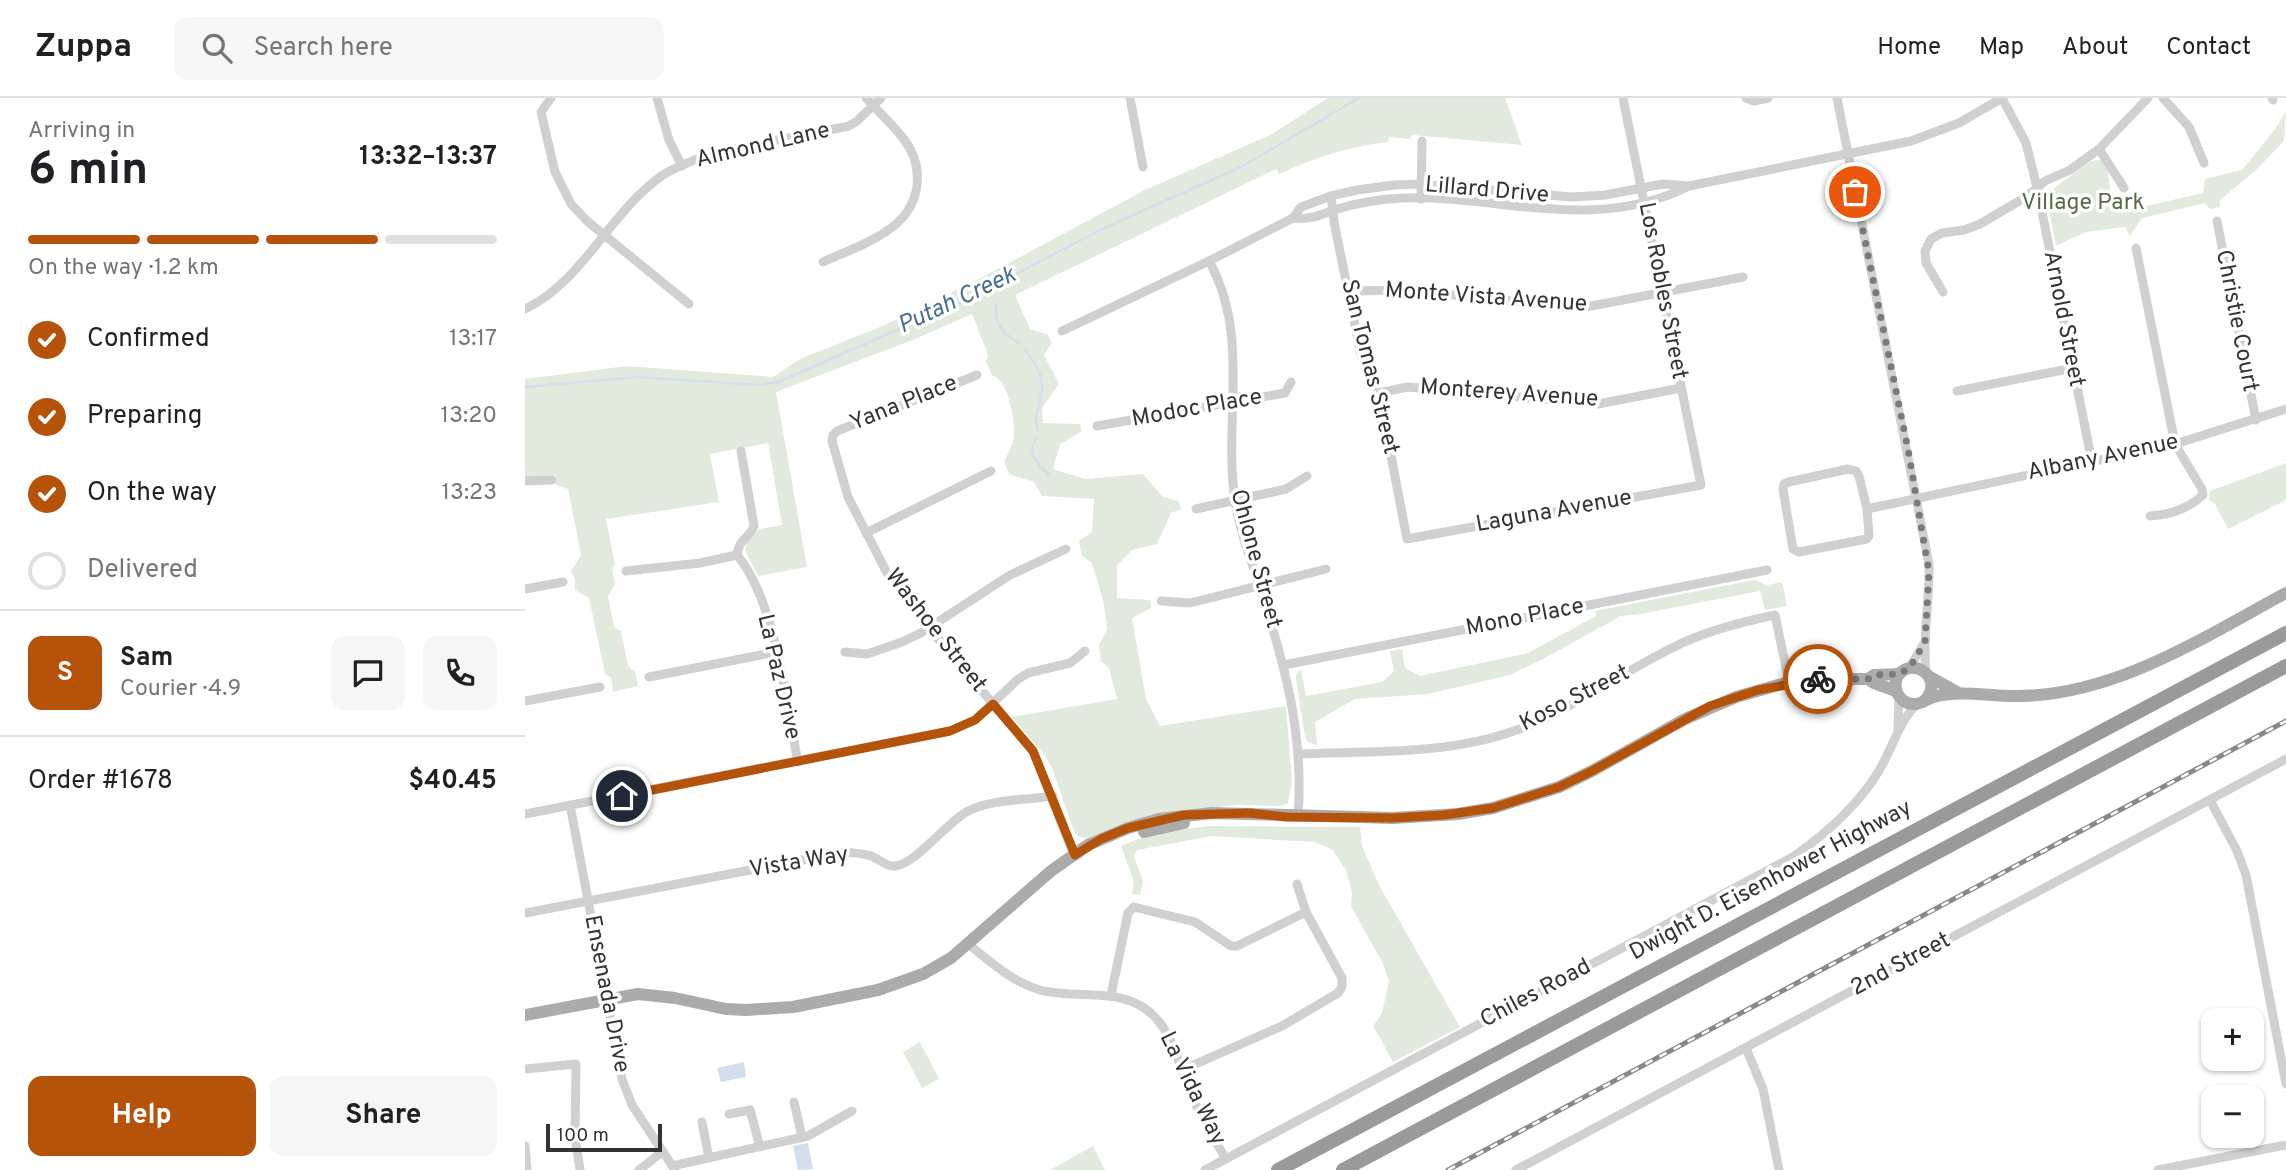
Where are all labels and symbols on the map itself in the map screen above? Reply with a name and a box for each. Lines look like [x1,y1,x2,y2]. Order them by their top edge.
street label: Almond Lane [693,116,833,176]
pin [1825,162,1885,222]
street label: Lillard Drive [1424,171,1550,211]
park label: Village Park [2021,189,2145,218]
street label: Los Robles Street [1631,200,1693,382]
street label: Christie Court [2208,247,2264,395]
street label: Arnold Street [2036,248,2090,390]
water label: Putah Creek [893,260,1022,341]
street label: Monte Vista Avenue [1384,276,1588,320]
street label: San Tomas Street [1333,277,1405,457]
street label: Yana Place [846,369,962,439]
street label: Monterey Avenue [1419,373,1599,415]
street label: Modoc Place [1130,383,1264,435]
street label: Albany Avenue [2025,428,2181,488]
street label: Laguna Avenue [1474,484,1634,540]
street label: Ohlone Street [1223,486,1287,632]
street label: Washoe Street [878,563,992,699]
street label: Mono Place [1463,592,1587,644]
street label: La Paz Drive [749,611,807,743]
courier [1783,644,1853,714]
street label: Koso Street [1515,659,1635,739]
pin [592,766,652,826]
street label: Dwight D. Eisenhower Highway [1625,794,1917,968]
street label: Vista Way [747,841,851,885]
street label: Ensenada Drive [576,913,636,1075]
street label: 2nd Street [1846,927,1956,1003]
street label: Chiles Road [1476,953,1596,1035]
street label: La Vida Way [1152,1027,1232,1151]
scale bar [546,1121,661,1153]

